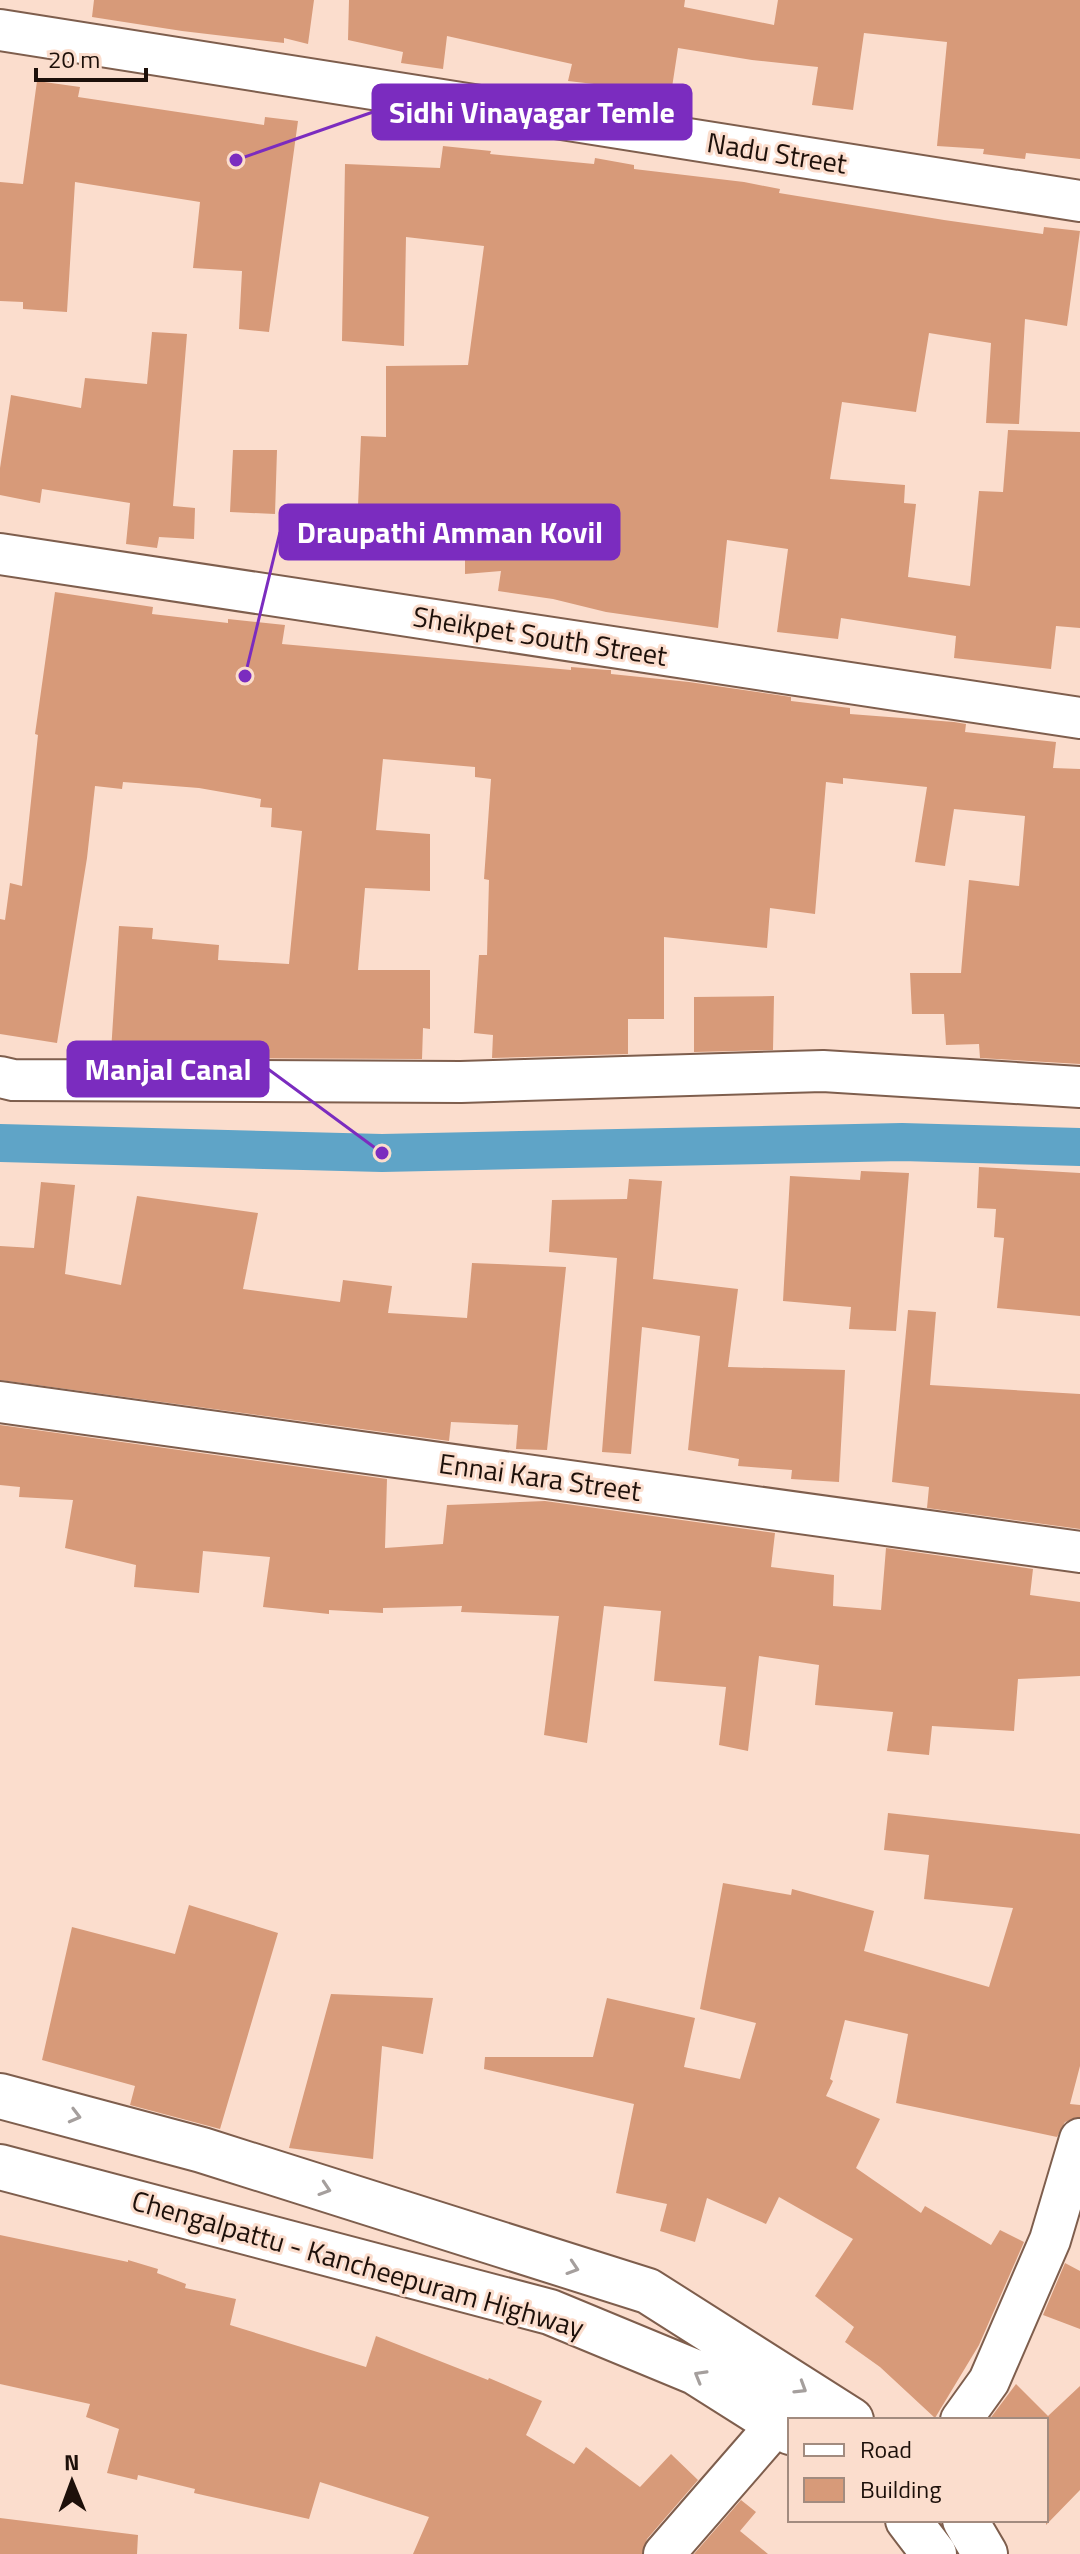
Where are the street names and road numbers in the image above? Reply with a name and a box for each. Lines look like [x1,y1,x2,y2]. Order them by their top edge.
street label: Nadu Street [704,120,850,185]
street label: Sheikpet South Street [410,594,670,677]
street label: Ennai Kara Street [436,1441,644,1512]
street label: Chengalpattu - Kancheepuram Highway [127,2178,589,2349]

